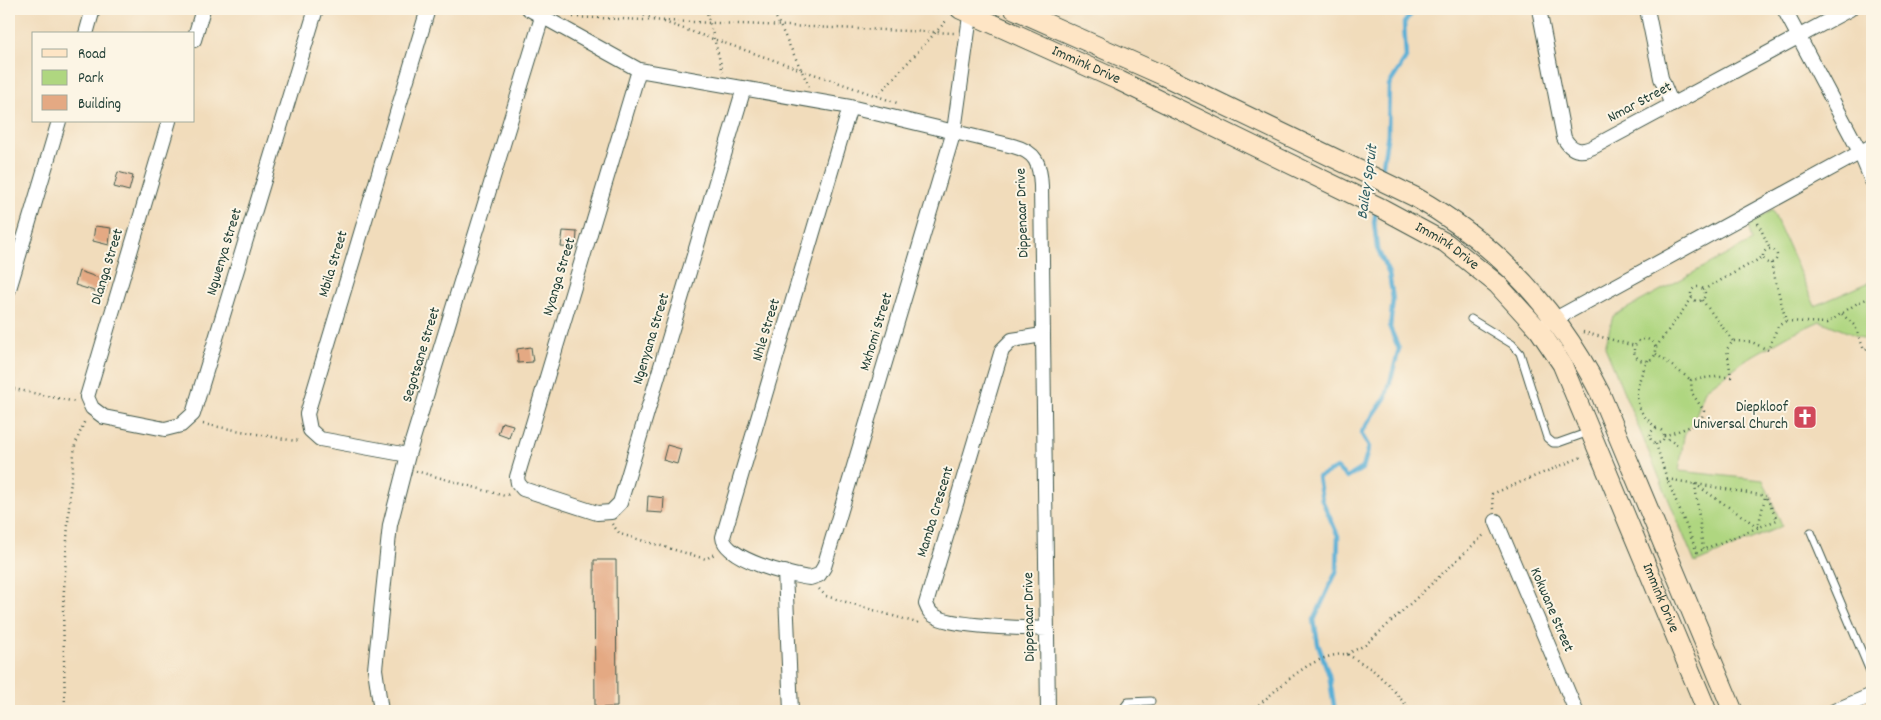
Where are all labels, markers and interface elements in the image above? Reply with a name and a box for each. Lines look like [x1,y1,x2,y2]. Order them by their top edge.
legend [32,32,195,122]
street label: Immink Drive [1048,41,1124,91]
text: Road [78,44,106,66]
text: Park [78,68,104,90]
street label: Nmar Street [1604,77,1677,129]
text: Building [78,94,121,116]
water label: Bailey Spruit [1351,141,1385,221]
street label: Dippenaar Drive [1010,167,1036,258]
street label: Ngwenya Street [201,205,249,298]
street label: Immink Drive [1411,217,1484,276]
street label: Dlanga Street [86,226,130,308]
street label: Mbila Street [313,228,355,300]
street label: Nyanga Street [538,235,582,319]
street label: Ngenyana Street [628,290,676,387]
street label: Mxhomi Street [855,290,899,374]
street label: Nhle Street [747,296,787,364]
street label: Segotsane Street [397,304,447,405]
place label: Diepkloof Universal Church [1693,397,1789,436]
church icon: Diepkloof Universal Church [1792,404,1818,430]
street label: Mamba Crescent [912,463,960,560]
street label: Immink Drive [1635,560,1684,637]
street label: Kokwane Street [1523,564,1579,656]
street label: Dippenaar Drive [1018,572,1042,662]

